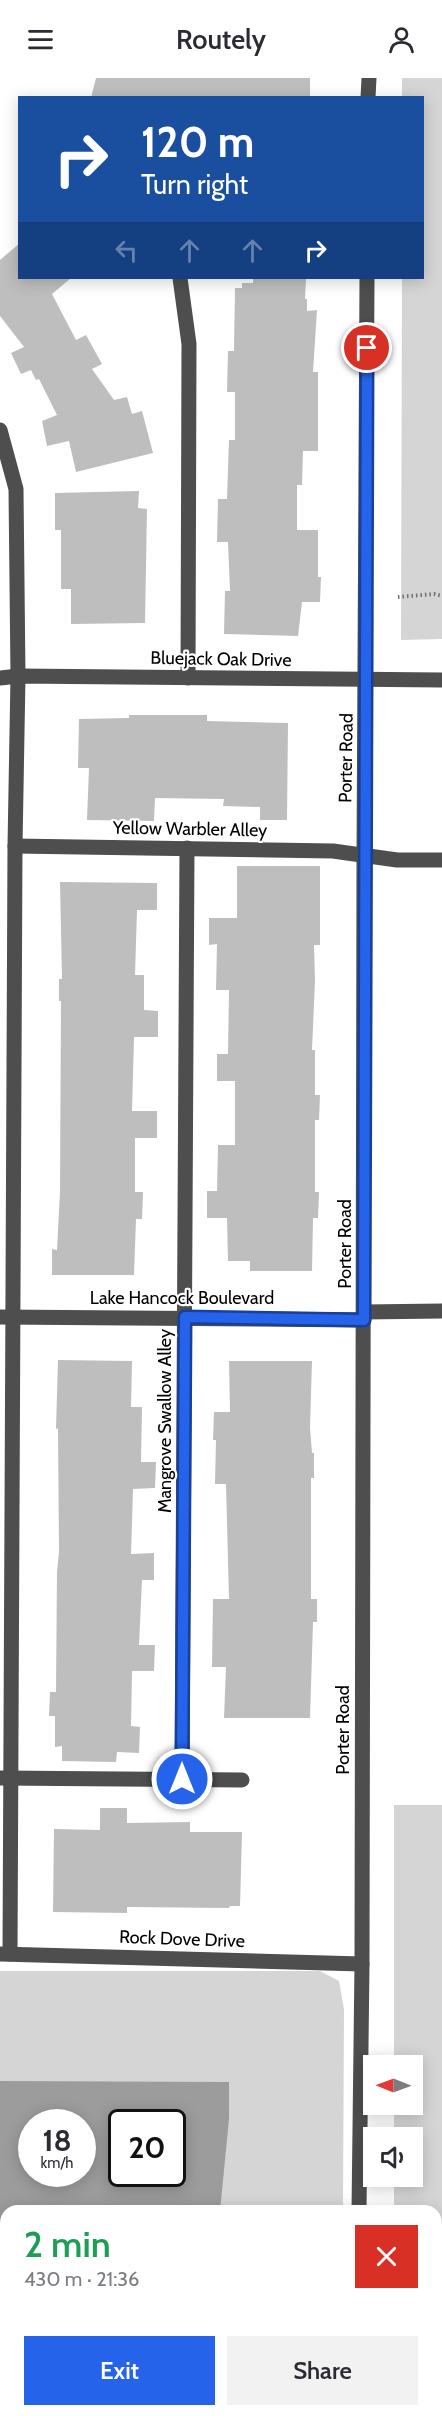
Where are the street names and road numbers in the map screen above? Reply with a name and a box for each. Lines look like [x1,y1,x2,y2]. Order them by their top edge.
street label: Bluejack Oak Drive [150,647,292,671]
street label: Porter Road [334,713,358,803]
street label: Yellow Warbler Alley [112,817,267,841]
street label: Porter Road [334,1199,356,1289]
street label: Lake Hancock Boulevard [90,1287,274,1309]
street label: Mangrove Swallow Alley [154,1329,176,1513]
street label: Porter Road [332,1685,354,1775]
street label: Rock Dove Drive [119,1926,245,1952]

